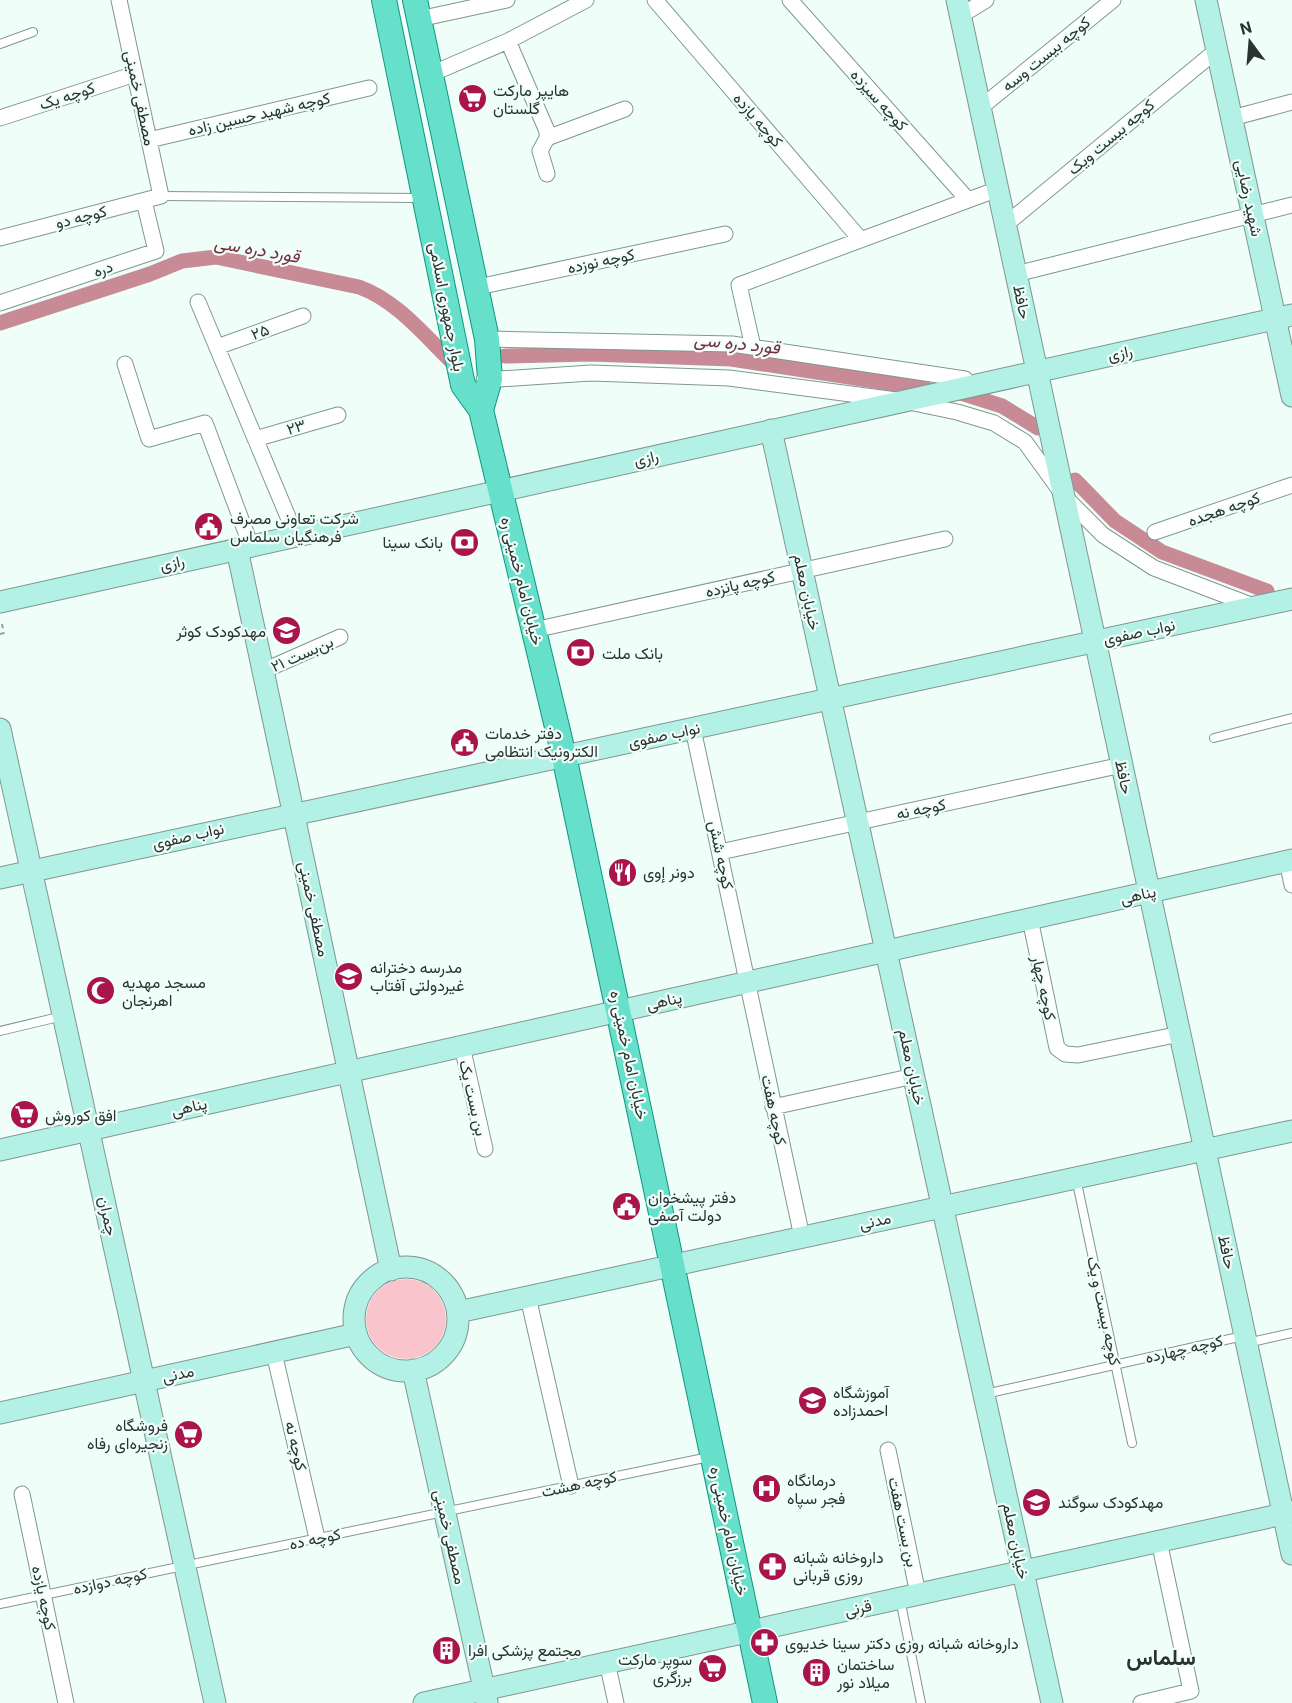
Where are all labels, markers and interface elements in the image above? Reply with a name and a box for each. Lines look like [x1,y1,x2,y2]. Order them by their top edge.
north arrow [1220,12,1280,72]
street label: کوچه بیست وسه [998,13,1095,97]
text: N [1238,17,1254,39]
street label: مصطفی خمینی [120,49,159,148]
street label: کوچه سیزده [845,65,912,136]
street label: کوچه یک [37,78,98,116]
place label: هایپر مارکت گلستان [493,81,569,118]
supermarket icon: هایپر مارکت گلستان [456,83,488,115]
street label: کوچه شهید حسین زاده [186,88,332,142]
street label: کوچه یازده [728,89,787,152]
street label: کوچه بیست ویک [1064,95,1159,180]
street label: شهید رضایی [1231,158,1266,238]
street label: کوچه دو [53,201,109,234]
water label: قورد دره سی [213,231,303,268]
street label: بلوار جمهوری اسلامی [424,241,469,373]
street label: کوچه نوزده [566,245,637,279]
street label: دره [91,257,116,282]
street label: حافظ [1009,283,1035,321]
street label: ۲۵ [248,320,272,344]
water label: قورد دره سی [693,328,783,359]
street label: رازی [1106,341,1134,366]
street label: ۲۳ [284,415,308,439]
street label: رازی [632,446,660,471]
street label: کوچه هجده [1185,488,1263,532]
place label: شرکت تعاونی مصرف فرهنگیان سلماس [230,509,359,547]
public building icon: شرکت تعاونی مصرف فرهنگیان سلماس [193,511,225,543]
street label: خیابان امام خمینی ره [496,515,547,648]
bank icon: بانک سینا [448,526,480,558]
place label: بانک سینا [382,533,443,552]
street label: رازی [158,551,186,576]
street label: خیابان معلم [789,552,824,632]
street label: کوچه پانزده [703,567,777,603]
school or university icon: مهدکودک کوثر [271,615,303,647]
street label: نواب صفوی [1101,615,1177,650]
place label: مهدکودک کوثر [175,622,266,642]
street label: بن‌بست ۲۱ [268,632,337,677]
bank icon: بانک ملت [565,637,597,669]
place label: بانک ملت [602,644,663,663]
street label: نواب صفوی [626,718,702,753]
place label: دفتر خدمات الکترونیک انتظامی [485,724,598,762]
public building icon: دفتر خدمات الکترونیک انتظامی [448,726,480,758]
street label: حافظ [1111,758,1137,796]
street label: کوچه نه [895,795,948,825]
street label: نواب صفوی [150,819,226,854]
street label: کوچه شش [703,819,738,891]
restaurant icon: دونر إوی [606,856,638,888]
street label: مصطفی خمینی [294,860,333,959]
place label: دونر إوی [643,863,695,883]
street label: پناهی [1118,882,1158,910]
street label: کوچه چهار [1026,953,1060,1022]
place label: مدرسه دخترانه غیردولتی آفتاب [370,958,464,996]
school or university icon: مدرسه دخترانه غیردولتی آفتاب [333,960,365,992]
place label: مسجد مهدیه اهرنجان [122,973,206,1011]
mosque icon: مسجد مهدیه اهرنجان [85,975,117,1007]
street label: پناهی [644,988,684,1016]
street label: خیابان امام خمینی ره [605,989,652,1122]
street label: خیابان معلم [894,1027,929,1107]
street label: بن بست یک [454,1058,491,1138]
street label: کوچه هفت [755,1073,791,1147]
street label: پناهی [169,1094,209,1122]
supermarket icon: افق کوروش [8,1099,40,1131]
place label: افق کوروش [45,1106,116,1126]
place label: دفتر پیشخوان دولت آصفی [648,1188,736,1226]
public building icon: دفتر پیشخوان دولت آصفی [611,1190,643,1222]
street label: چمران [93,1195,121,1238]
street label: مدنی [857,1208,893,1235]
street label: حافظ [1214,1233,1240,1271]
street label: کوچه بیست و یک [1081,1255,1125,1368]
street label: کوچه چهارده [1143,1331,1225,1369]
street label: مدنی [160,1361,196,1388]
place label: آموزشگاه احمدزاده [833,1383,890,1421]
school or university icon: آموزشگاه احمدزاده [796,1385,828,1417]
place label: فروشگاه زنجیره‌ای رفاه [87,1416,168,1454]
supermarket icon: فروشگاه زنجیره‌ای رفاه [173,1418,205,1450]
street label: کوچه نه [279,1419,311,1473]
street label: خیابان امام خمینی ره [705,1465,752,1598]
street label: کوچه هشت [540,1467,619,1503]
place label: درمانگاه فجر سپاه [787,1471,845,1510]
hospital icon: درمانگاه فجر سپاه [750,1473,782,1505]
street label: بن بست هفت [883,1475,922,1569]
school or university icon: مهدکودک سوگند [1021,1486,1053,1518]
street label: مصطفی خمینی [429,1488,470,1587]
place label: مهدکودک سوگند [1058,1493,1163,1513]
street label: خیابان معلم [998,1501,1033,1581]
street label: کوچه ده [287,1524,343,1556]
place label: داروخانه شبانه روزی قربانی [793,1548,884,1586]
pharmacy icon: داروخانه شبانه روزی قربانی [756,1550,788,1582]
street label: کوچه یازده [26,1564,60,1633]
street label: کوچه دوازده [71,1564,149,1600]
street label: قرنی [843,1596,874,1621]
pharmacy icon: داروخانه شبانه روزی دکتر سینا خدیوی [748,1627,780,1659]
building icon: مجتمع پزشکی افرا [431,1634,463,1666]
place label: داروخانه شبانه روزی دکتر سینا خدیوی [785,1634,1019,1654]
place label: مجتمع پزشکی افرا [468,1641,581,1662]
district label: سلماس [1126,1645,1196,1671]
place label: سوپر مارکت برزگری [618,1650,692,1688]
supermarket icon: سوپر مارکت برزگری [697,1652,729,1684]
place label: ساختمان میلاد نور [836,1655,894,1693]
building icon: ساختمان میلاد نور [800,1657,832,1689]

